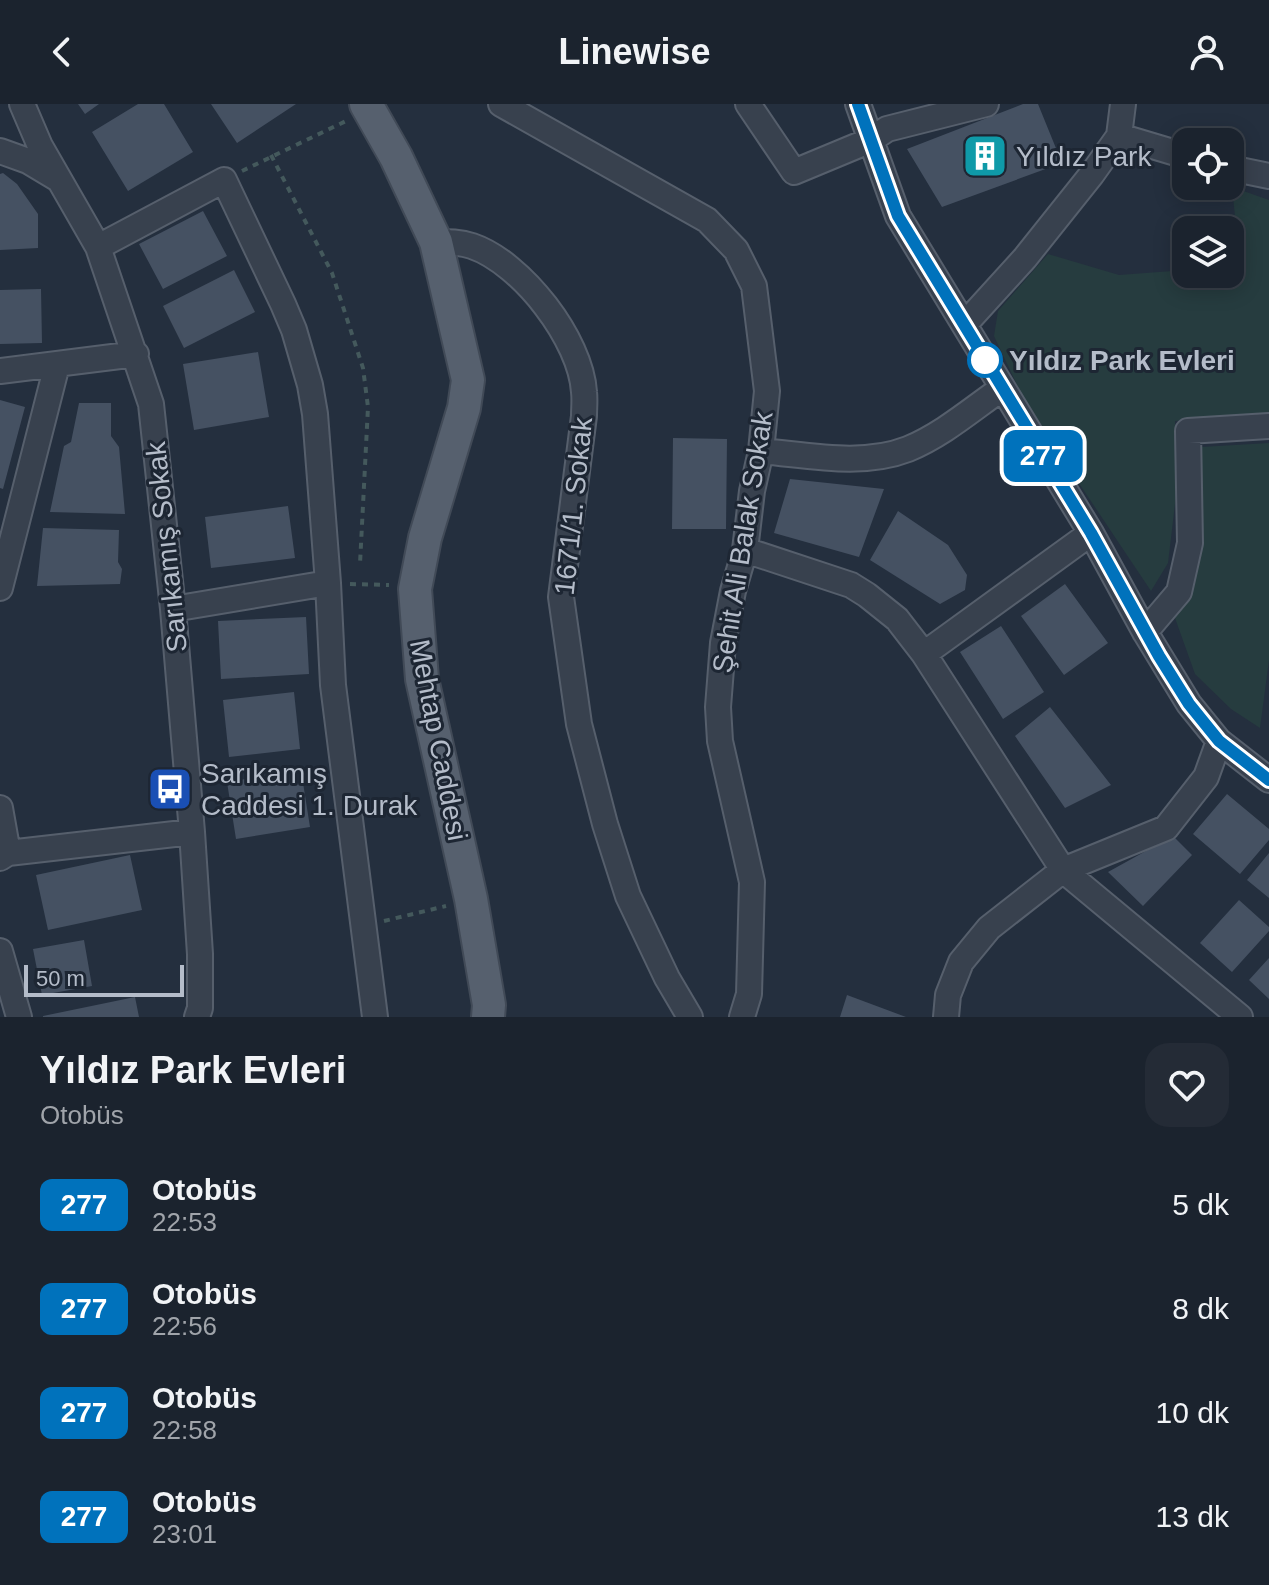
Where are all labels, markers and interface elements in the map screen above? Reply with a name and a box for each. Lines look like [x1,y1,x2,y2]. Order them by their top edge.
icon: back [40,30,84,74]
icon: person [1185,30,1229,74]
text: Linewise [558,31,711,72]
map controls [1172,128,1244,288]
button: locate [1172,128,1244,200]
building icon: Yıldız Park [961,132,1009,180]
place label: Yıldız Park [1016,141,1152,172]
button: layers [1172,216,1244,288]
marker: Yıldız Park Evleri [968,343,1002,377]
place label: Yıldız Park Evleri [1009,345,1235,376]
street label: Şehit Ali Balak Sokak [706,408,779,675]
street label: 1671/1. Sokak [549,414,598,597]
line badge: 277 [997,430,1089,482]
street label: Sarıkamış Sokak [140,439,193,654]
text: 277 [1020,440,1066,471]
street label: Mehtap Caddesi [404,637,473,843]
place label: Sarıkamış Caddesi 1. Durak [201,758,418,821]
bus stop icon: Sarıkamış Caddesi 1. Durak [146,765,194,813]
scale bar [24,961,184,997]
text: 50 m [36,966,85,991]
button: heart [1145,1043,1229,1127]
text: Yıldız Park Evleri [40,1049,346,1091]
text: Otobüs [40,1100,124,1130]
text: Otobüs [152,1173,257,1206]
text: 5 dk [1172,1188,1229,1221]
text: 277 [61,1189,107,1220]
text: 22:53 [152,1207,217,1237]
text: Otobüs [152,1277,257,1310]
text: 8 dk [1172,1292,1229,1325]
text: 277 [61,1293,107,1324]
text: 22:56 [152,1311,217,1341]
text: Otobüs [152,1381,257,1414]
text: 10 dk [1156,1396,1229,1429]
text: 277 [61,1397,107,1428]
text: 22:58 [152,1415,217,1445]
text: Otobüs [152,1485,257,1518]
text: 13 dk [1156,1500,1229,1533]
text: 277 [61,1501,107,1532]
text: 23:01 [152,1519,217,1549]

